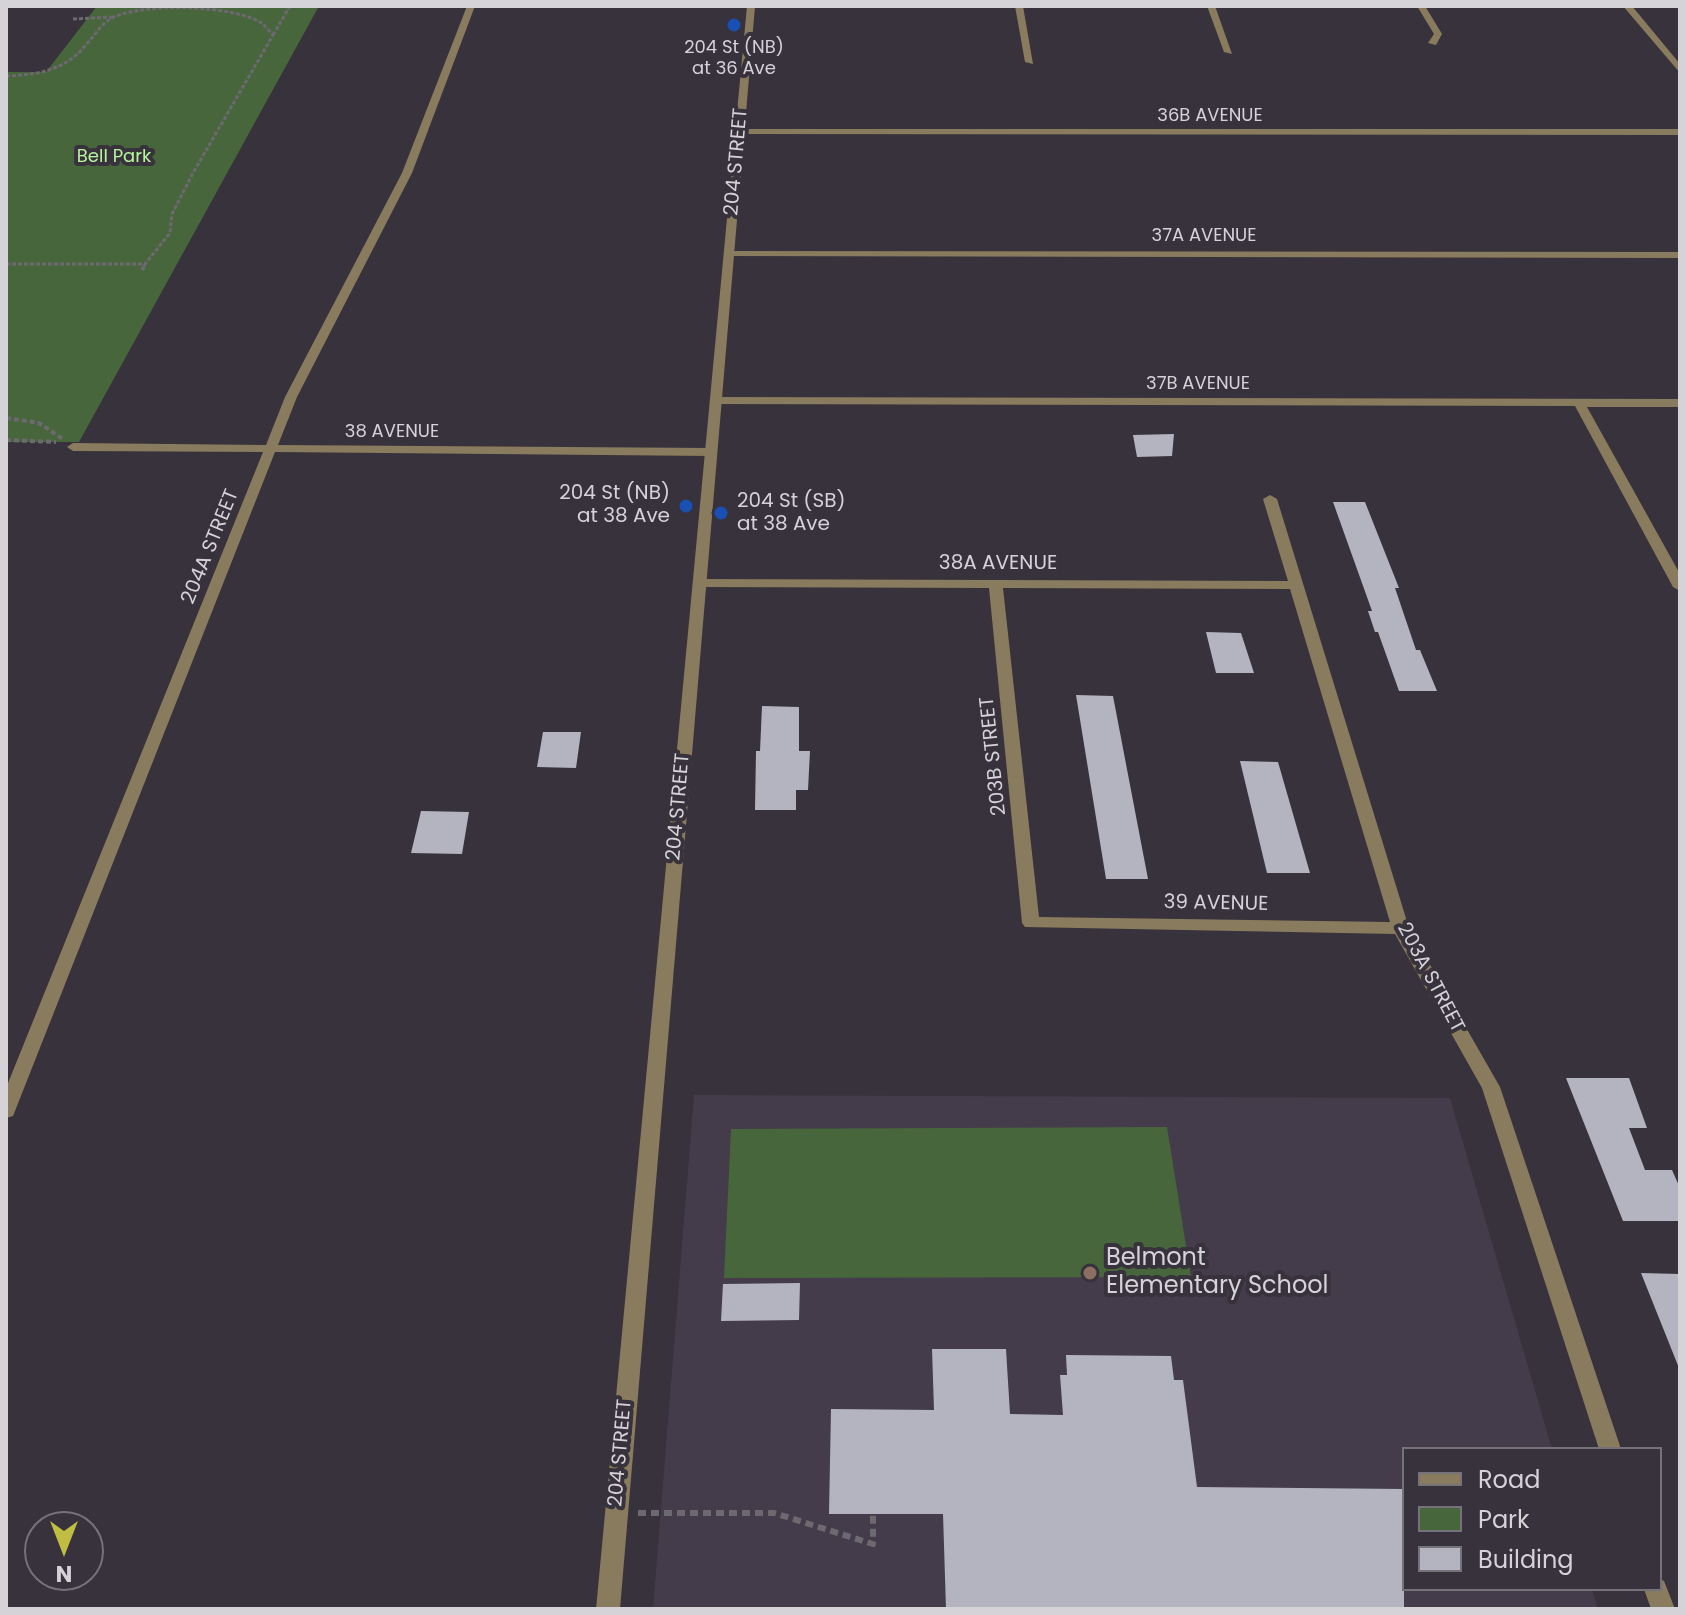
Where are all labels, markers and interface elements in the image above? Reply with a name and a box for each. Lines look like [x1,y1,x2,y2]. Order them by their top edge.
marker: 204 St (NB) at 36 Ave [725,16,743,34]
place label: 204 St (NB) at 36 Ave [684,37,784,80]
street label: 36B AVENUE [1157,105,1263,127]
street label: 204 STREET [720,107,754,217]
park label: Bell Park [77,146,151,168]
street label: 37A AVENUE [1152,225,1256,247]
street label: 37B AVENUE [1146,373,1250,395]
street label: 38 AVENUE [345,421,439,443]
place label: 204 St (NB) at 38 Ave [559,482,670,529]
street label: 204A STREET [177,486,245,608]
place label: 204 St (SB) at 38 Ave [737,490,845,537]
marker: 204 St (NB) at 38 Ave [677,497,695,515]
marker: 204 St (SB) at 38 Ave [712,504,730,522]
street label: 38A AVENUE [939,552,1057,576]
street label: 203B STREET [976,695,1012,817]
street label: 204 STREET [662,752,696,862]
street label: 39 AVENUE [1163,891,1269,917]
street label: 203A STREET [1391,919,1469,1037]
place label: Belmont Elementary School [1106,1245,1329,1301]
marker: Belmont Elementary School [1081,1264,1099,1282]
street label: 204 STREET [604,1398,638,1508]
legend [1402,1447,1662,1591]
text: Road [1478,1463,1540,1496]
text: Park [1478,1503,1529,1536]
north arrow [24,1511,104,1591]
text: Building [1478,1543,1574,1576]
text: N [56,1558,72,1589]

